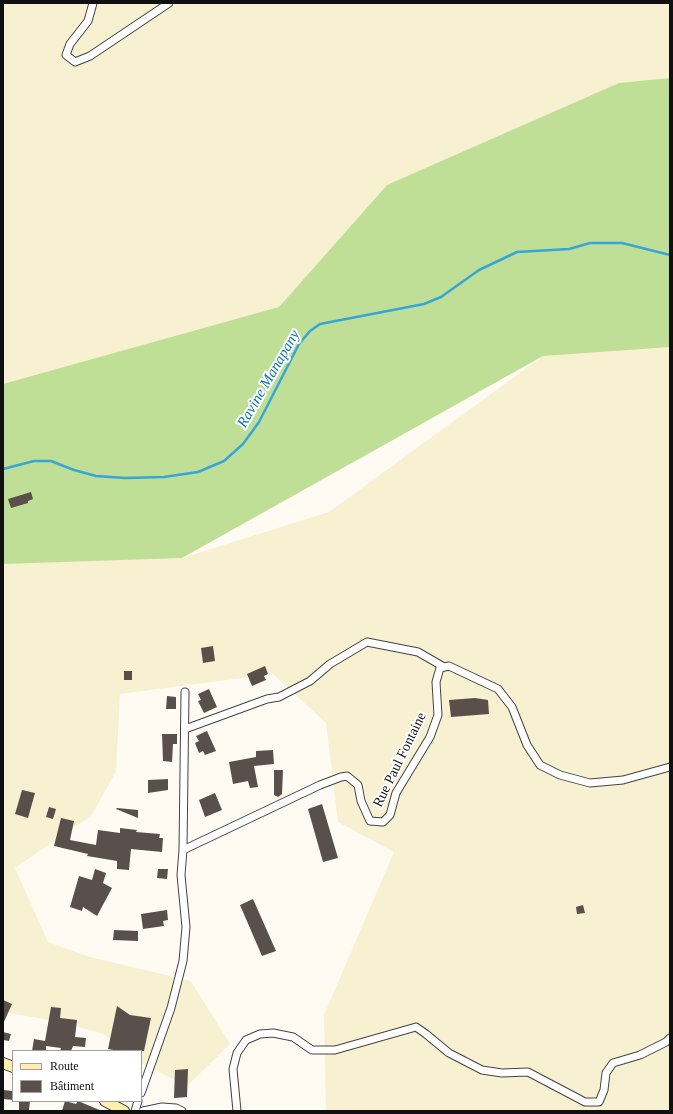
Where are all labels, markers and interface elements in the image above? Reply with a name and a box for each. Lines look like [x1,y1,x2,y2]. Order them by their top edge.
water label: Ravine Manapany [234,327,304,431]
street label: Rue Paul Fontaine [370,710,430,810]
legend [12,1050,142,1102]
text: Route [50,1059,79,1073]
text: Bâtiment [50,1079,94,1093]

